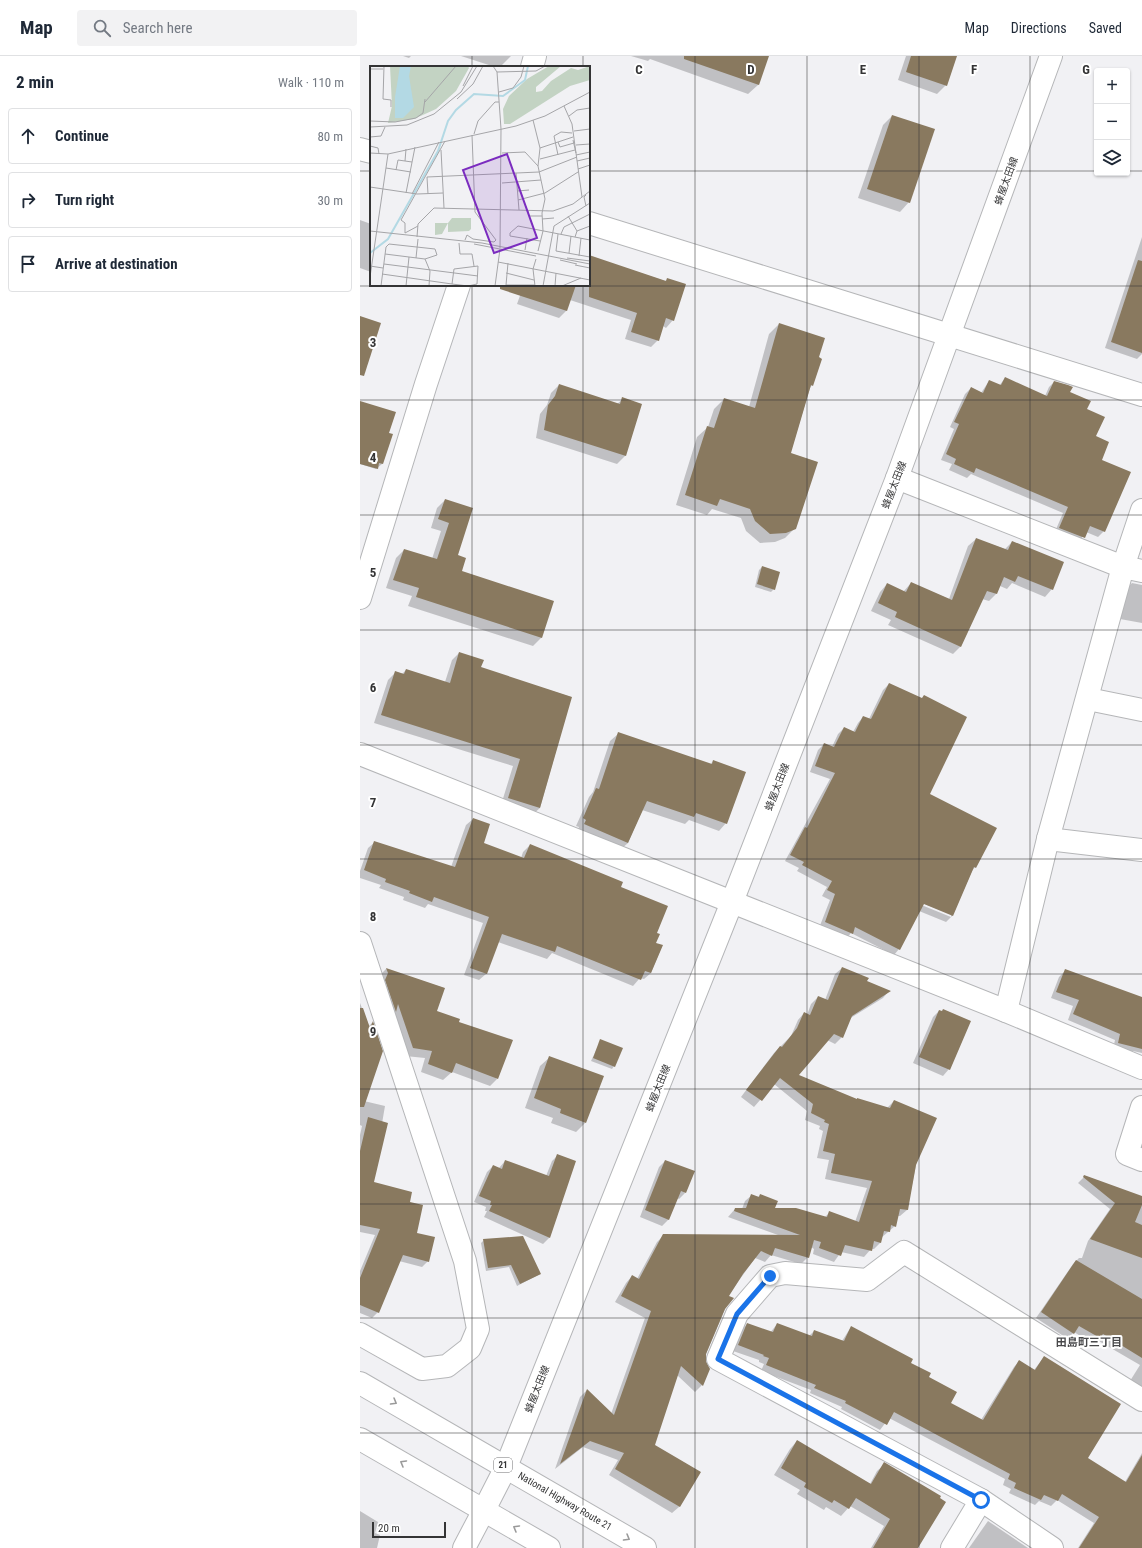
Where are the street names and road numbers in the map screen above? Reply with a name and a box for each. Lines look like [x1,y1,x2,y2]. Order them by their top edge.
street label: 蜂屋太田線 [992,156,1020,206]
street label: 蜂屋太田線 [880,460,908,510]
street label: 蜂屋太田線 [763,762,791,812]
street label: 蜂屋太田線 [644,1063,672,1113]
street label: 蜂屋太田線 [523,1364,551,1414]
road number: 21 [494,1458,512,1472]
street label: National Highway Route 21 [516,1470,614,1532]

